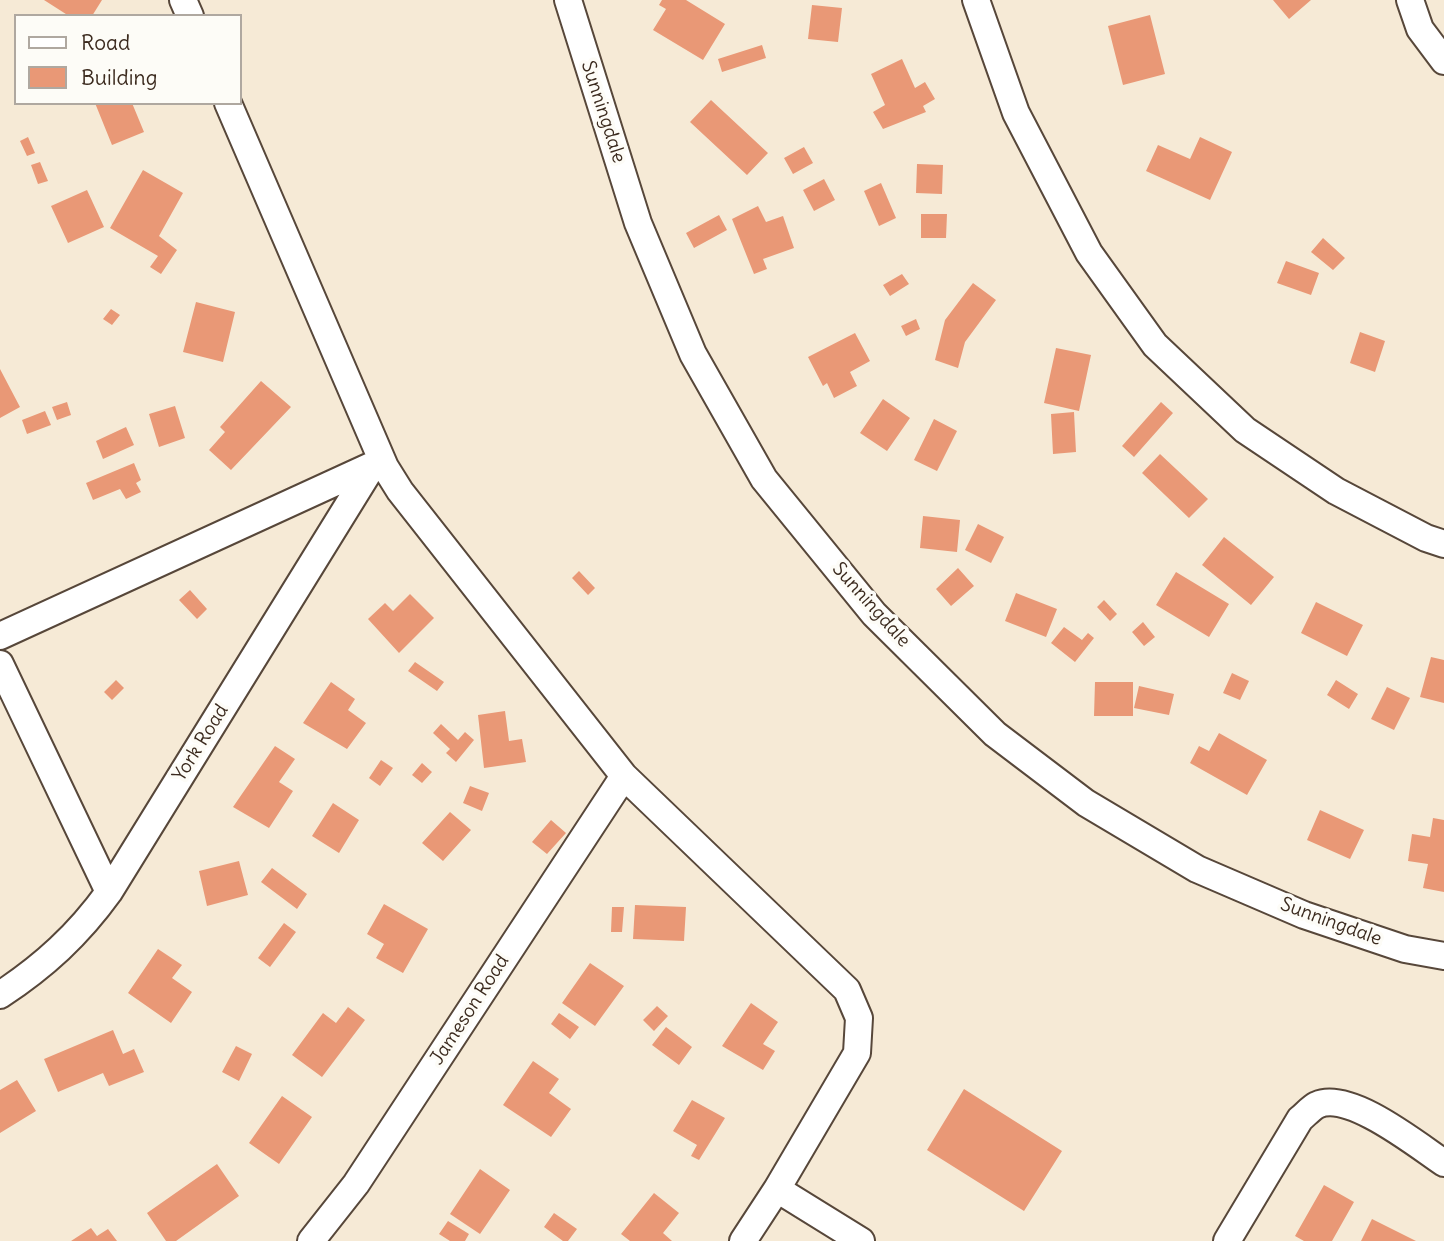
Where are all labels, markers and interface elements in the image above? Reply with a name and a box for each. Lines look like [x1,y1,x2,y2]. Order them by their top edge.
legend [14,14,242,105]
text: Road [81,29,130,56]
street label: Sunningdale [576,58,630,166]
text: Building [81,64,157,91]
street label: Sunningdale [827,558,915,652]
street label: York Road [168,700,234,786]
street label: Sunningdale [1277,893,1385,951]
street label: Jameson Road [426,951,514,1069]

